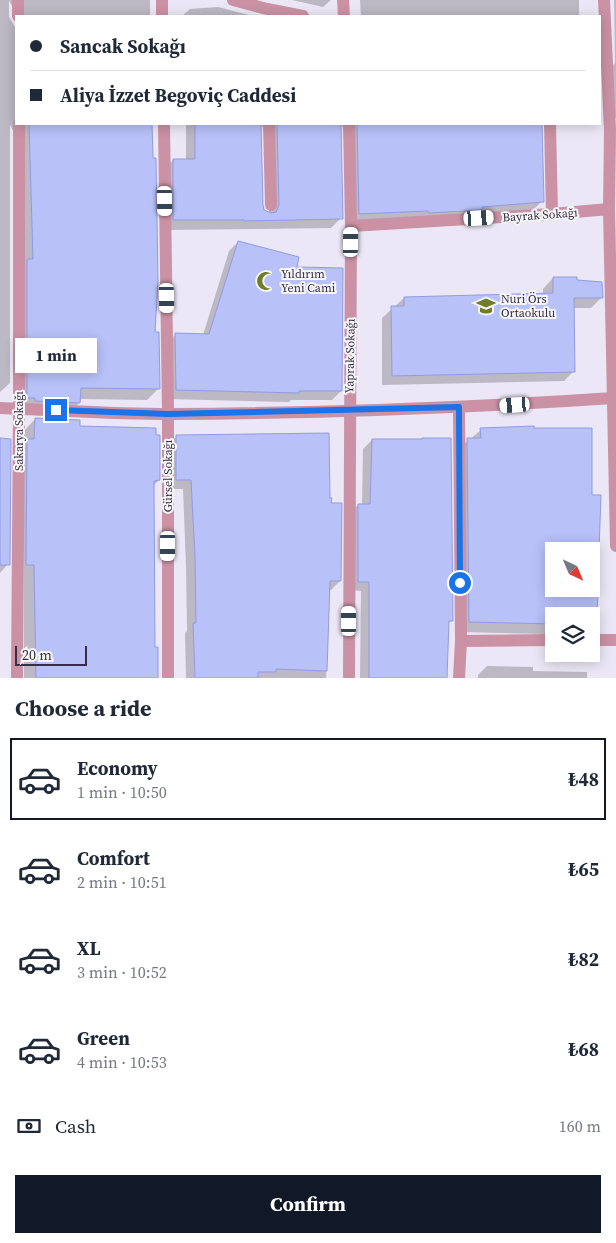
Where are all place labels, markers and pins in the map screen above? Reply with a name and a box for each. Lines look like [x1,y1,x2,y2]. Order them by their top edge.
place label: Yıldırım Yeni Cami [281,266,336,296]
mosque icon: Yıldırım Yeni Cami [255,270,277,292]
place label: Nuri Örs Ortaokulu [501,291,555,321]
school or university icon: Nuri Örs Ortaokulu [475,295,497,317]

